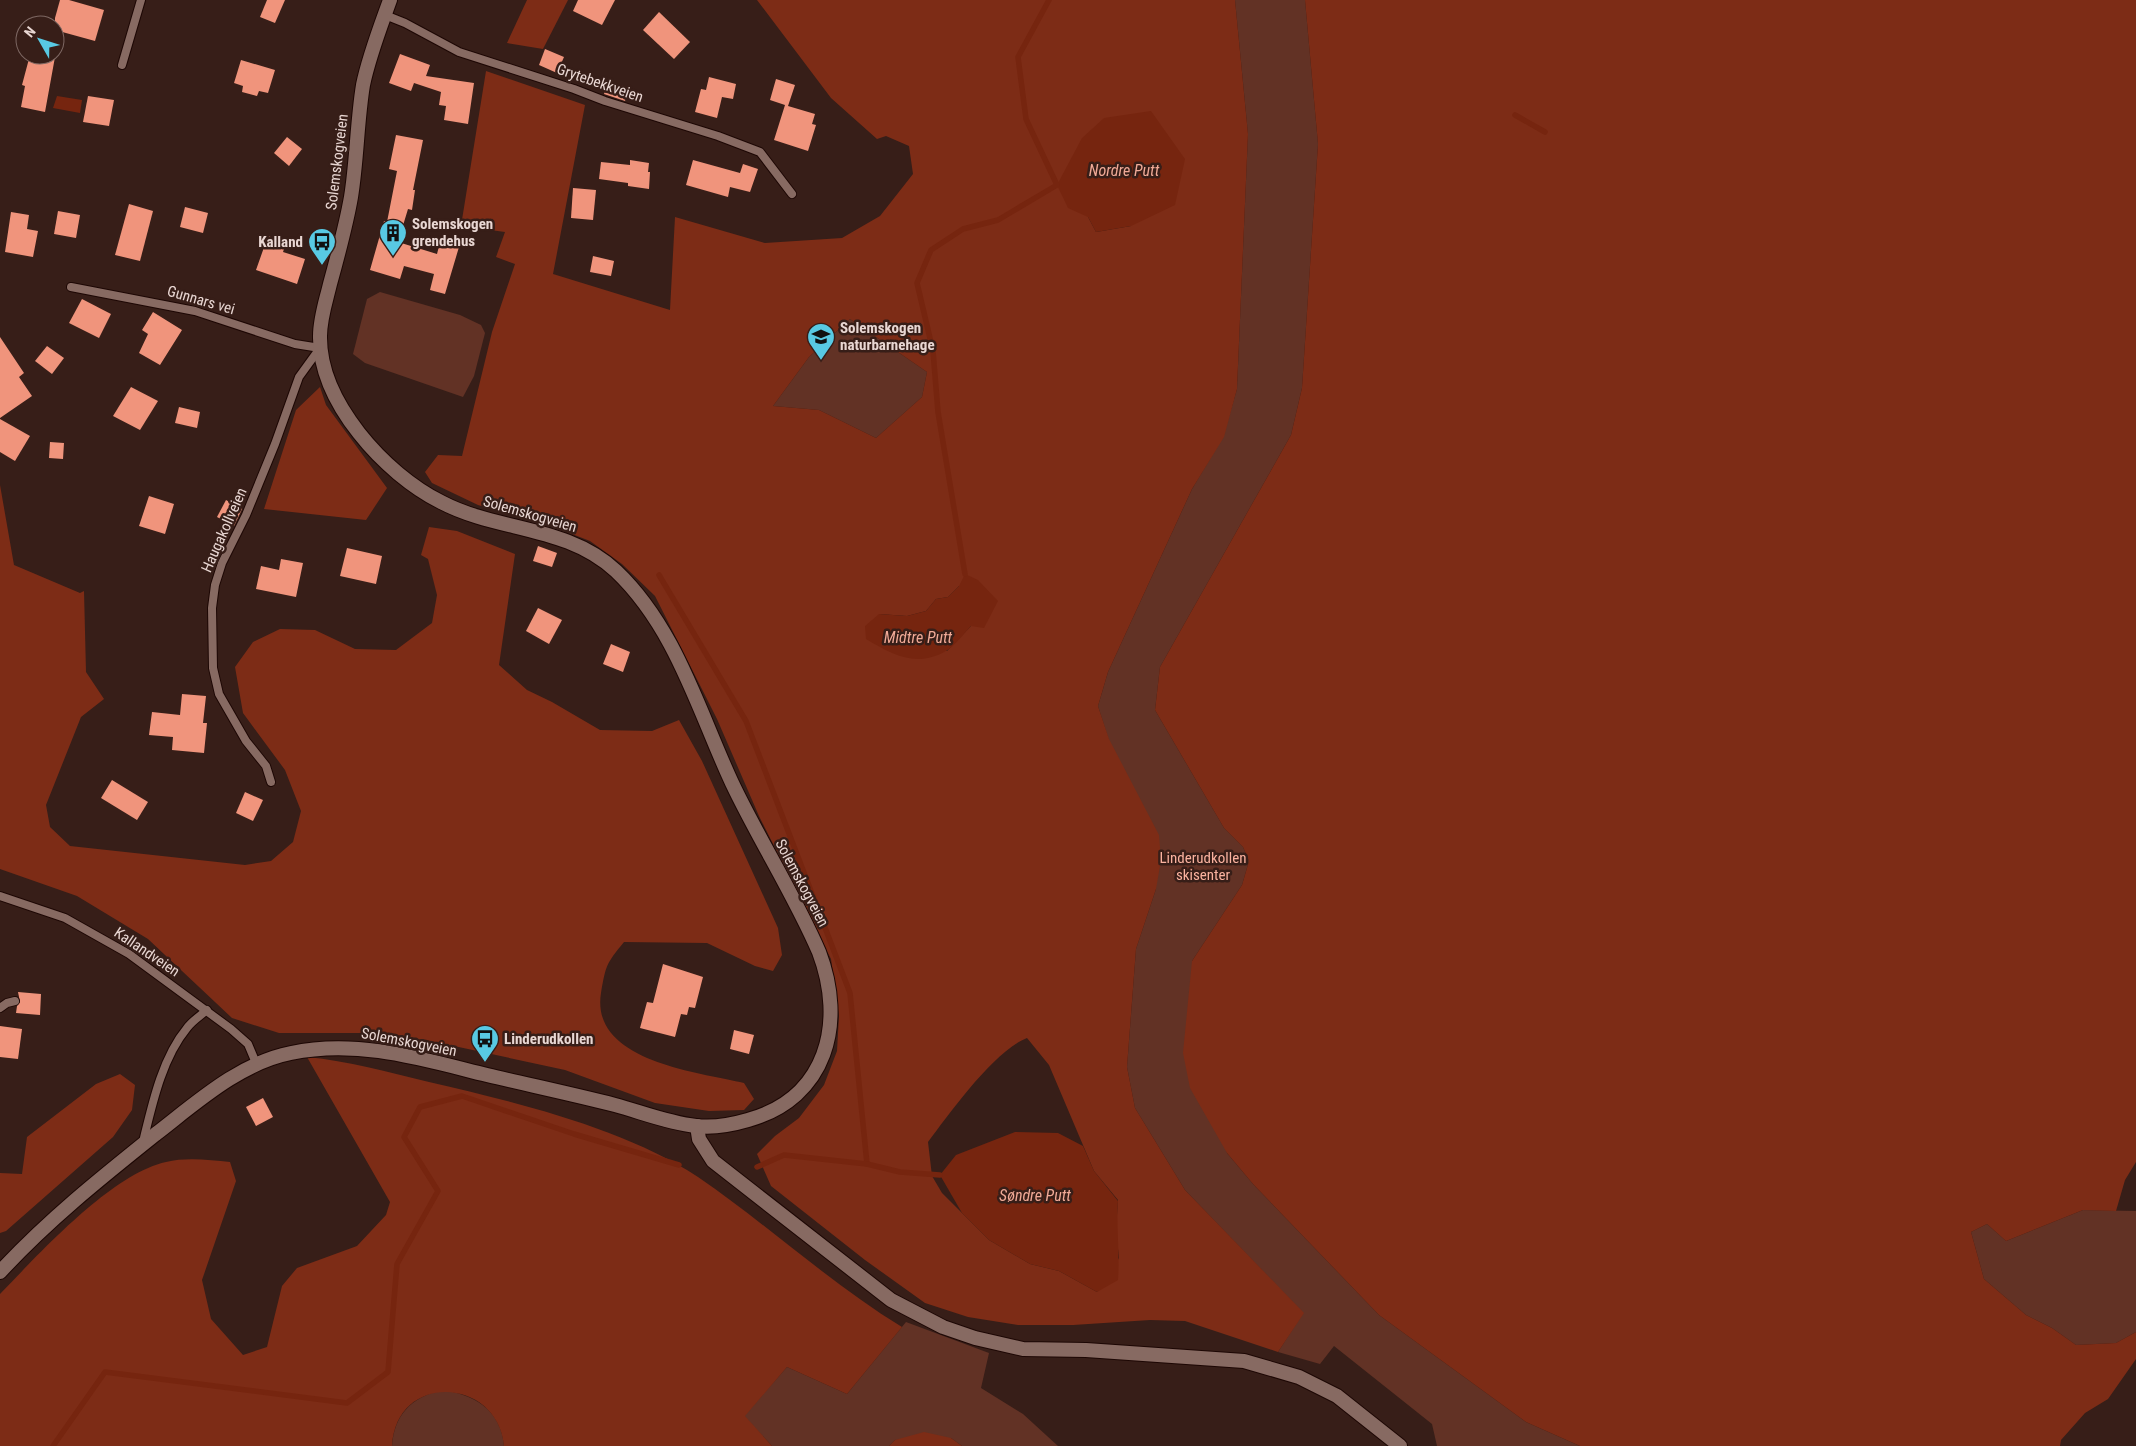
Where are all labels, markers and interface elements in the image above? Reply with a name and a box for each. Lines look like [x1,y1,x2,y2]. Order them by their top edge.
north arrow [15,15,65,65]
text: N [21,23,39,40]
street label: Grytebekkveien [554,60,646,106]
street label: Solemskogveien [322,113,352,211]
water label: Nordre Putt [1089,161,1160,180]
place label: Solemskogen grendehus [412,215,493,250]
building icon: Solemskogen grendehus [378,218,408,257]
bus stop icon: Kalland [307,227,337,266]
place label: Kalland [258,233,303,251]
street label: Gunnars vei [165,282,237,318]
place label: Solemskogen naturbarnehage [840,319,935,354]
school or university icon: Solemskogen naturbarnehage [806,322,836,361]
street label: Haugakollveien [197,485,251,575]
street label: Solemskogveien [481,492,579,536]
water label: Midtre Putt [884,628,953,647]
street label: Solemskogveien [771,836,833,930]
park label: Linderudkollen skisenter [1159,849,1247,884]
street label: Kallandveien [111,924,183,980]
street label: Solemskogveien [360,1024,458,1060]
bus stop icon: Linderudkollen [470,1024,500,1063]
place label: Linderudkollen [504,1030,593,1048]
water label: Søndre Putt [999,1186,1071,1205]

